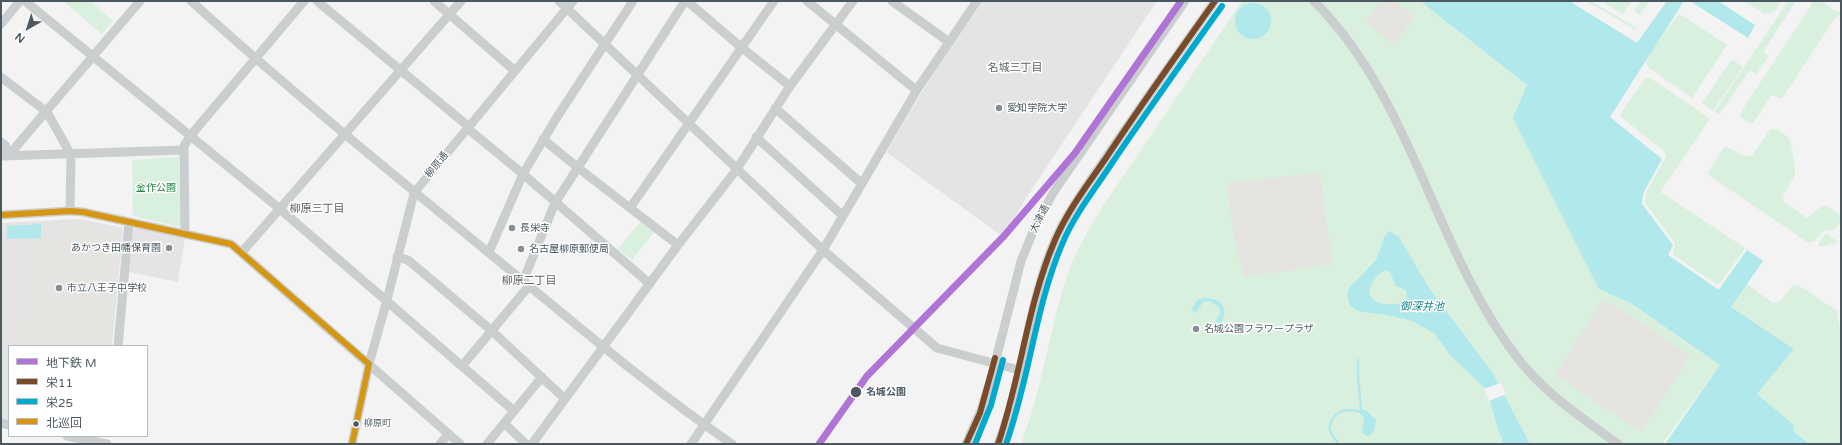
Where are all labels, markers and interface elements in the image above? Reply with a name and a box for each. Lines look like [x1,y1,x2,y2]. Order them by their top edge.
north arrow [8,8,48,48]
text: N [13,30,28,46]
district label: 名城三丁目 [988,61,1042,75]
place label: 愛知学院大学 [1007,102,1067,114]
marker: 愛知学院大学 [994,103,1004,113]
street label: 柳原通 [423,150,451,180]
park label: 金作公園 [136,182,176,194]
district label: 柳原三丁目 [290,202,344,216]
street label: 大津通 [1028,203,1052,235]
place label: 長栄寺 [520,222,550,234]
marker: 長栄寺 [507,223,517,233]
place label: あかつき田幡保育園 [71,242,161,254]
marker: あかつき田幡保育園 [164,243,174,253]
place label: 名古屋柳原郵便局 [529,243,609,255]
marker: 名古屋柳原郵便局 [516,244,526,254]
district label: 柳原二丁目 [502,274,556,288]
place label: 市立八王子中学校 [67,282,147,294]
marker: 市立八王子中学校 [54,283,64,293]
water label: 御深井池 [1400,300,1444,314]
place label: 名城公園フラワープラザ [1204,323,1314,335]
marker: 名城公園フラワープラザ [1191,324,1201,334]
legend [8,345,148,437]
text: 地下鉄 M [46,356,97,370]
text: 栄11 [46,376,73,390]
marker: 名城公園 [849,385,863,399]
place label: 名城公園 [866,386,906,398]
text: 栄25 [46,396,73,410]
text: 北巡回 [46,416,82,430]
marker: 柳原町 [351,419,361,429]
place label: 柳原町 [364,419,391,429]

